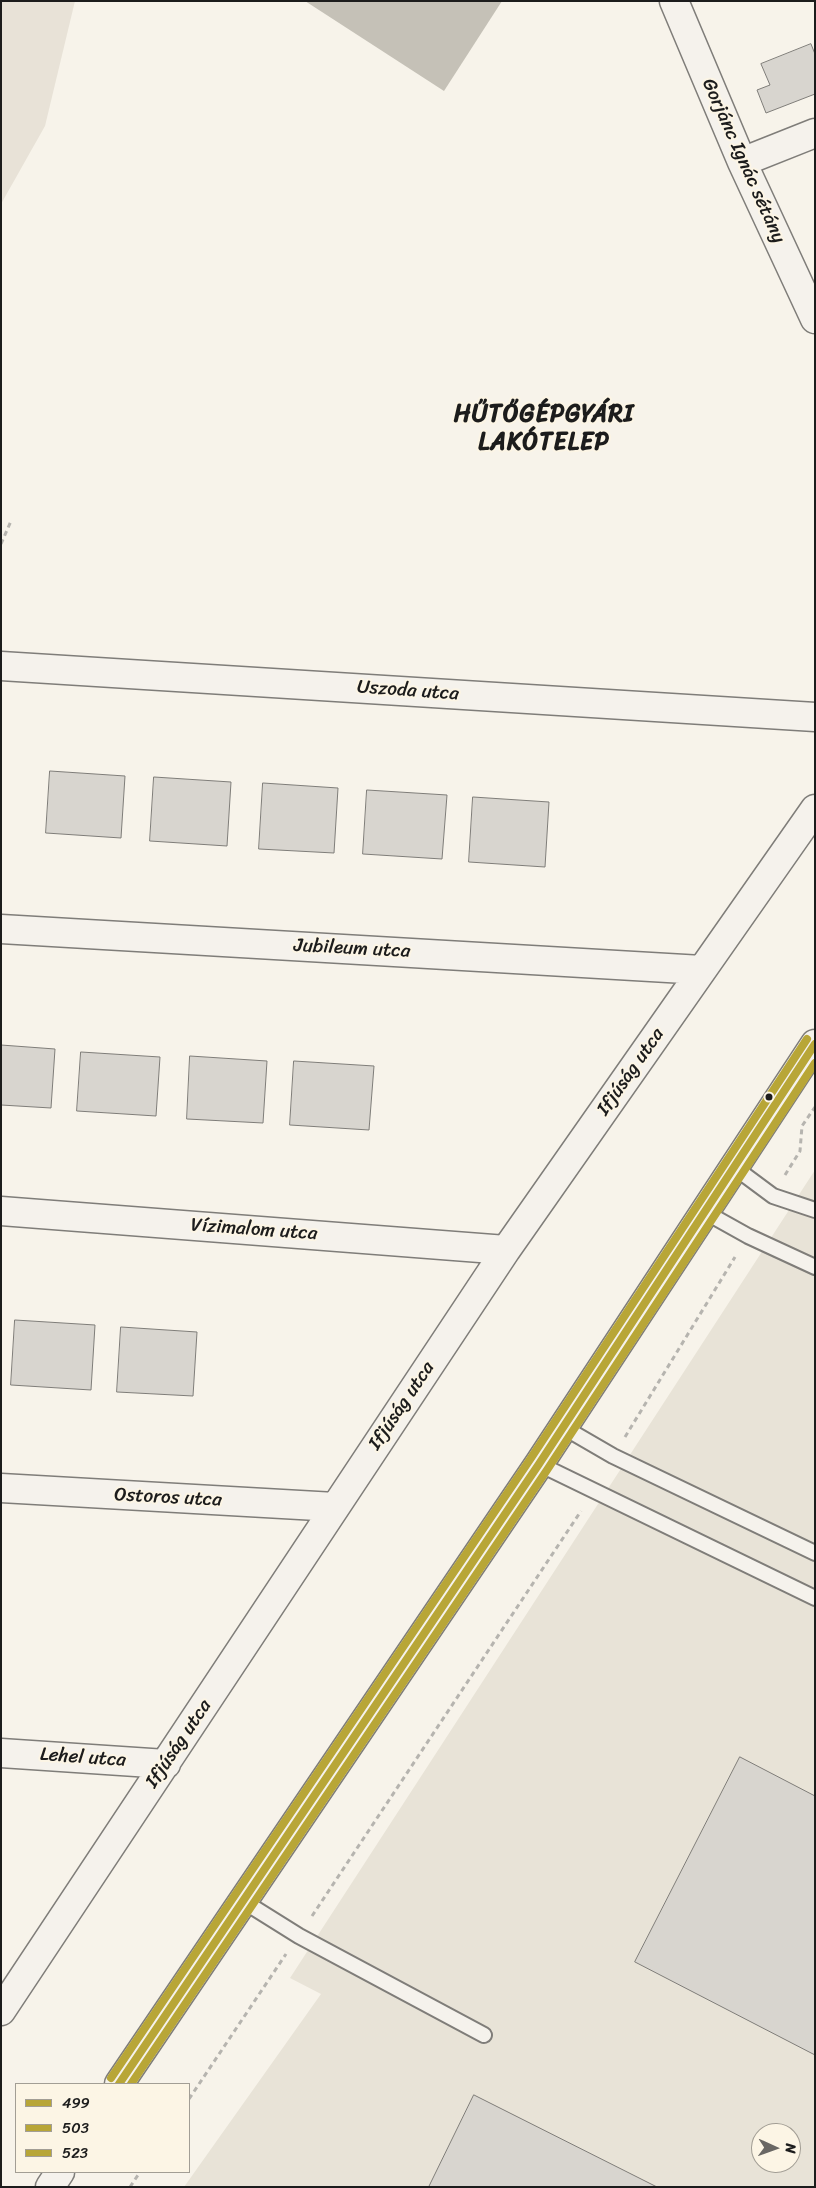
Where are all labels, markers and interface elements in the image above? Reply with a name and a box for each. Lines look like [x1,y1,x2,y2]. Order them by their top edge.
street label: Gorjánc Ignác sétány [696,75,790,247]
district label: HŰTŐGÉPGYÁRI LAKÓTELEP [452,401,636,457]
street label: Uszoda utca [356,676,460,706]
street label: Jubileum utca [293,935,411,963]
street label: Ifjúság utca [593,1024,669,1120]
unlabelled marker [764,1092,774,1102]
street label: Vízimalom utca [190,1214,318,1246]
street label: Ifjúság utca [364,1357,440,1455]
street label: Ostoros utca [114,1484,222,1512]
street label: Ifjúság utca [141,1695,217,1793]
street label: Lehel utca [39,1744,127,1772]
legend [15,2083,190,2173]
text: 499 [62,2090,90,2116]
text: 503 [62,2115,89,2141]
north arrow [751,2123,801,2173]
text: 523 [62,2140,88,2166]
text: N [778,2143,803,2154]

